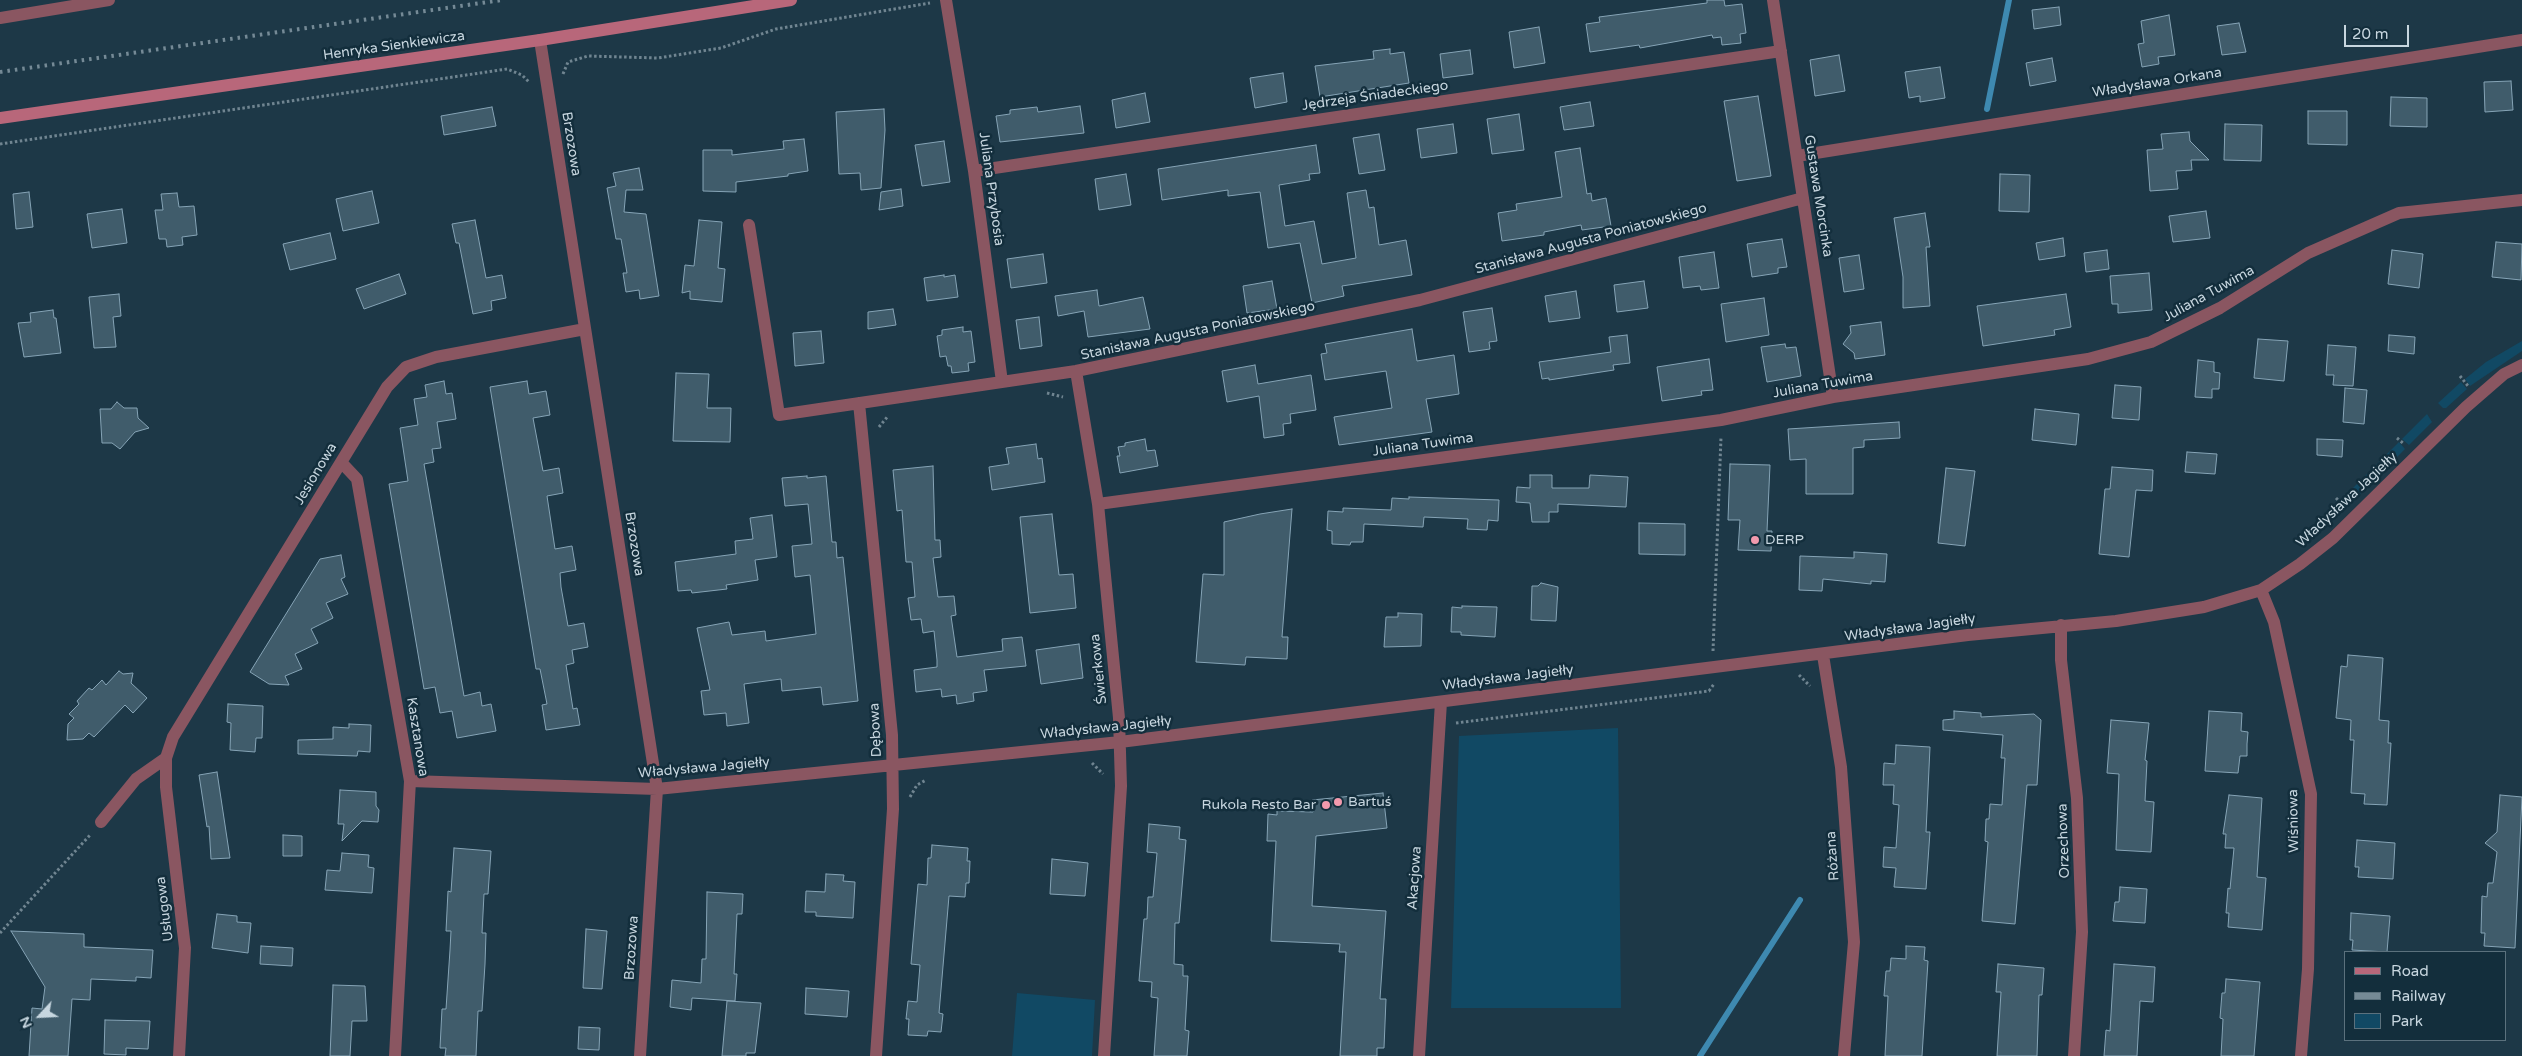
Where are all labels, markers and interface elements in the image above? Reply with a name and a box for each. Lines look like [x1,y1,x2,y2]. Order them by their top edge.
scale bar [2347,15,2412,47]
text: 20 m [2352,25,2389,43]
street label: Henryka Sienkiewicza [322,28,466,64]
street label: Władysława Orkana [2091,64,2223,102]
street label: Jędrzeja Śniadeckiego [1301,77,1449,115]
street label: Brzozowa [558,111,584,177]
street label: Juliana Przybosia [975,131,1007,247]
street label: Gustawa Morcinka [1800,134,1836,258]
street label: Stanisława Augusta Poniatowskiego [1473,200,1709,278]
street label: Juliana Tuwima [2161,262,2257,326]
street label: Stanisława Augusta Poniatowskiego [1079,298,1317,364]
street label: Juliana Tuwima [1772,368,1874,402]
street label: Juliana Tuwima [1372,430,1474,460]
street label: Jesionowa [291,440,341,508]
street label: Władysława Jagiełły [2293,449,2401,551]
street label: Brzozowa [621,511,647,577]
place label: DERP [1765,532,1804,548]
marker: DERP [1749,534,1761,546]
street label: Władysława Jagiełły [1843,610,1977,646]
street label: Świerkowa [1087,633,1111,705]
street label: Władysława Jagiełły [1441,662,1575,694]
street label: Kasztanowa [402,696,432,778]
street label: Dębowa [866,702,886,758]
street label: Władysława Jagiełły [1039,713,1173,743]
street label: Władysława Jagiełły [638,754,770,782]
street label: Wiśniowa [2285,789,2303,853]
place label: Bartuś [1348,794,1392,810]
marker: Bartuś [1332,796,1344,808]
place label: Rukola Resto Bar [1202,797,1316,813]
marker: Rukola Resto Bar [1320,799,1332,811]
street label: Orzechowa [2054,803,2074,879]
street label: Różana [1823,831,1843,881]
street label: Akacjowa [1404,845,1426,911]
street label: Usługowa [153,876,177,942]
street label: Brzozowa [621,915,643,981]
legend [2344,951,2507,1041]
text: Road [2391,962,2429,980]
text: Railway [2391,987,2446,1005]
north arrow [15,991,65,1041]
text: Park [2391,1012,2423,1030]
text: N [16,1014,36,1031]

